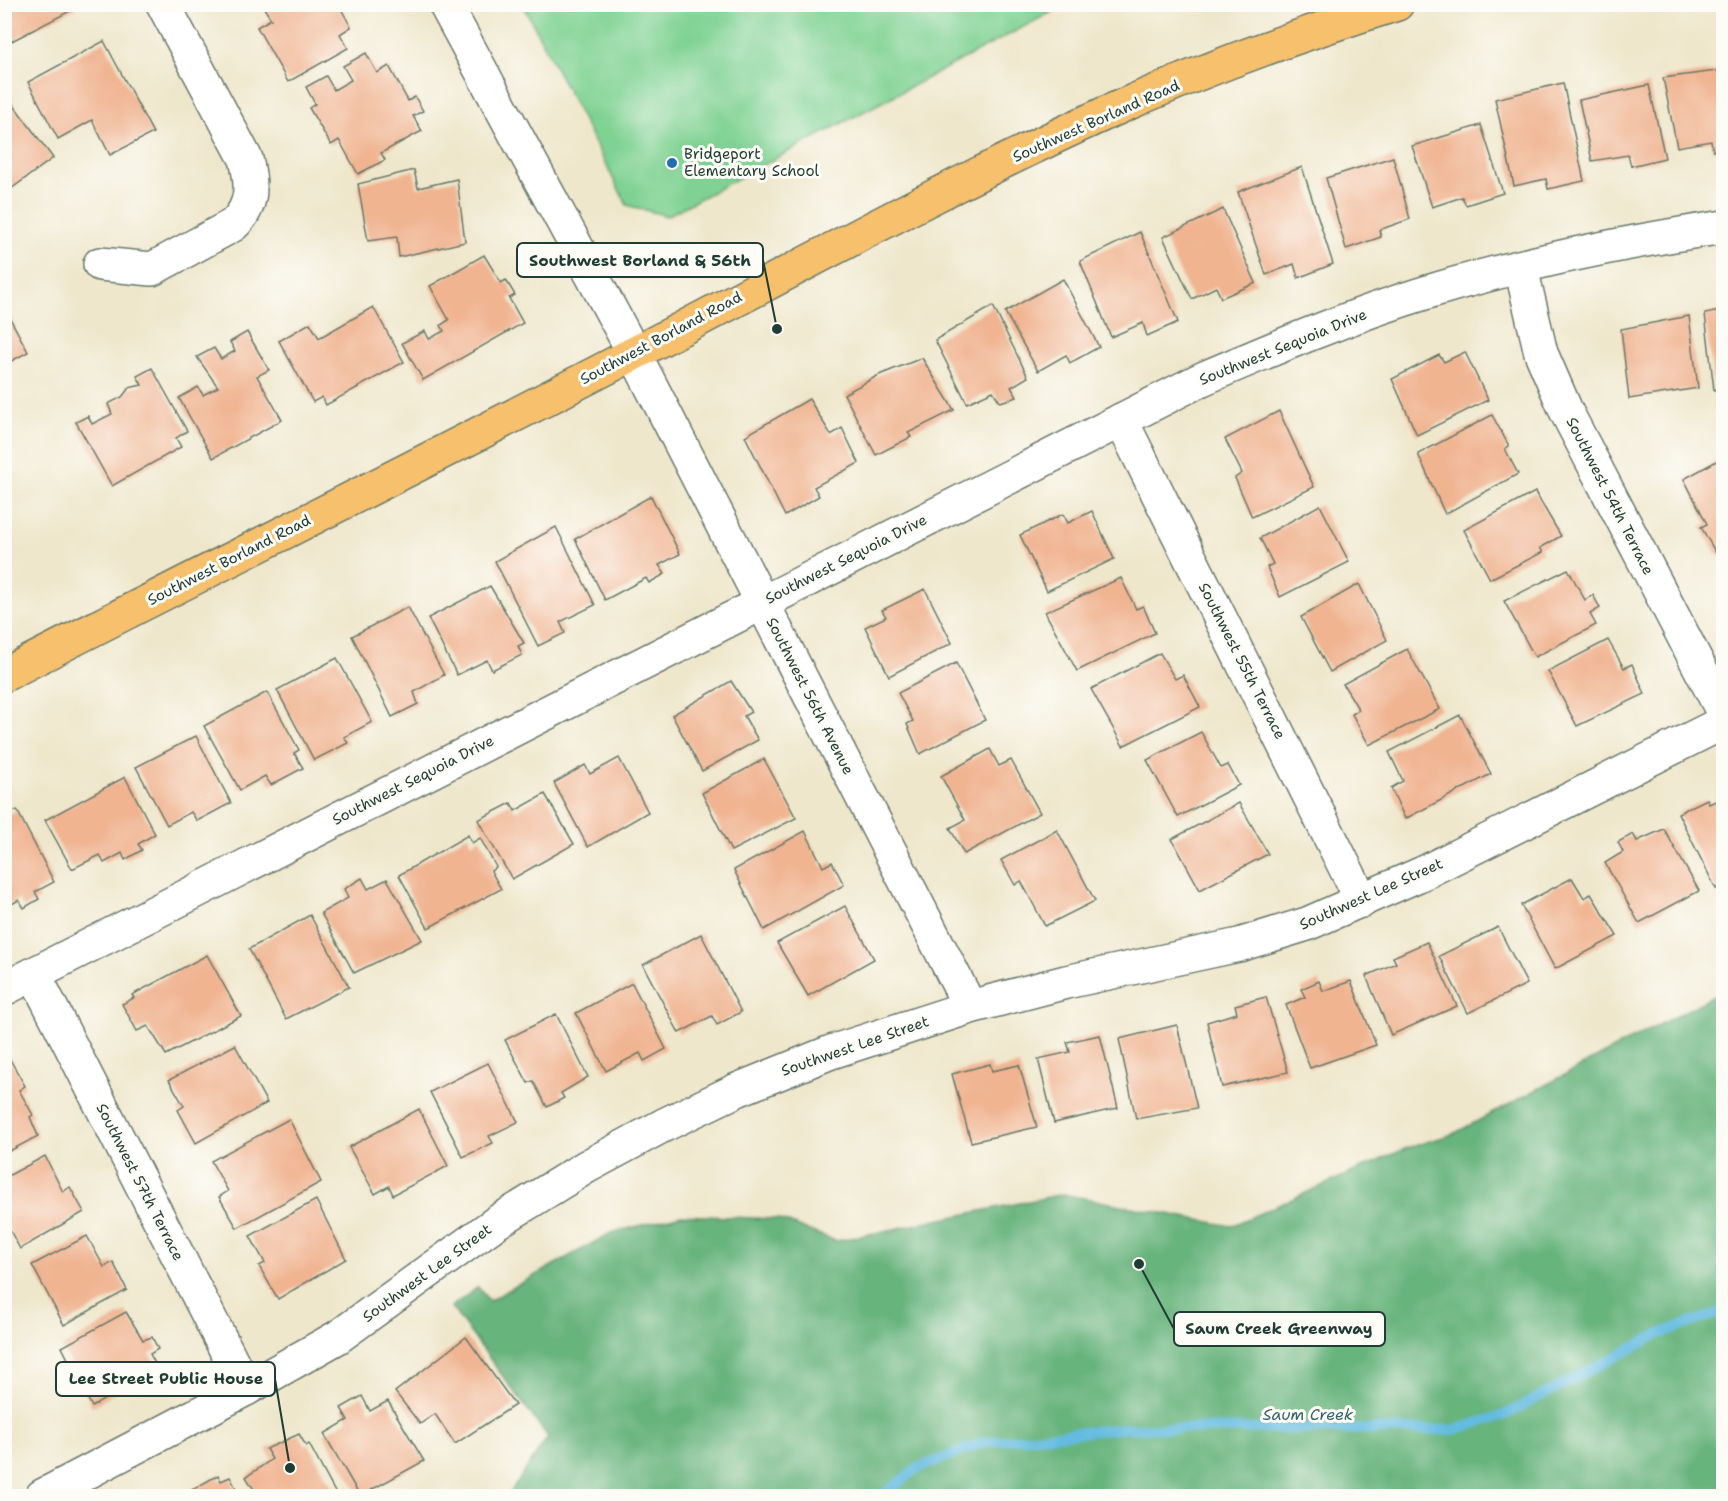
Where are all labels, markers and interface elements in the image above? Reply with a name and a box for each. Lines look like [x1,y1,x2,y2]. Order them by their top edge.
street label: Southwest Borland Road [1009,75,1183,167]
place label: Bridgeport Elementary School [684,144,820,181]
marker: Bridgeport Elementary School [665,156,679,170]
callout: Southwest Borland & 56th [517,243,763,277]
text: Southwest Borland & 56th [529,250,751,271]
street label: Southwest Borland Road [577,287,746,389]
street label: Southwest Sequoia Drive [1196,304,1370,390]
street label: Southwest 54th Terrace [1561,414,1659,578]
street label: Southwest Sequoia Drive [762,509,930,609]
street label: Southwest Borland Road [144,510,314,610]
street label: Southwest 55th Terrace [1194,579,1290,743]
street label: Southwest 56th Avenue [762,614,858,778]
street label: Southwest Sequoia Drive [329,730,497,830]
street label: Southwest Lee Street [1296,853,1446,935]
street label: Southwest Lee Street [778,1011,932,1081]
street label: Southwest 57th Terrace [92,1100,188,1264]
street label: Southwest Lee Street [358,1219,496,1327]
callout: Saum Creek Greenway [1174,1312,1385,1346]
text: Saum Creek Greenway [1185,1318,1373,1339]
callout: Lee Street Public House [56,1362,275,1396]
text: Lee Street Public House [69,1368,264,1389]
water label: Saum Creek [1263,1404,1353,1425]

